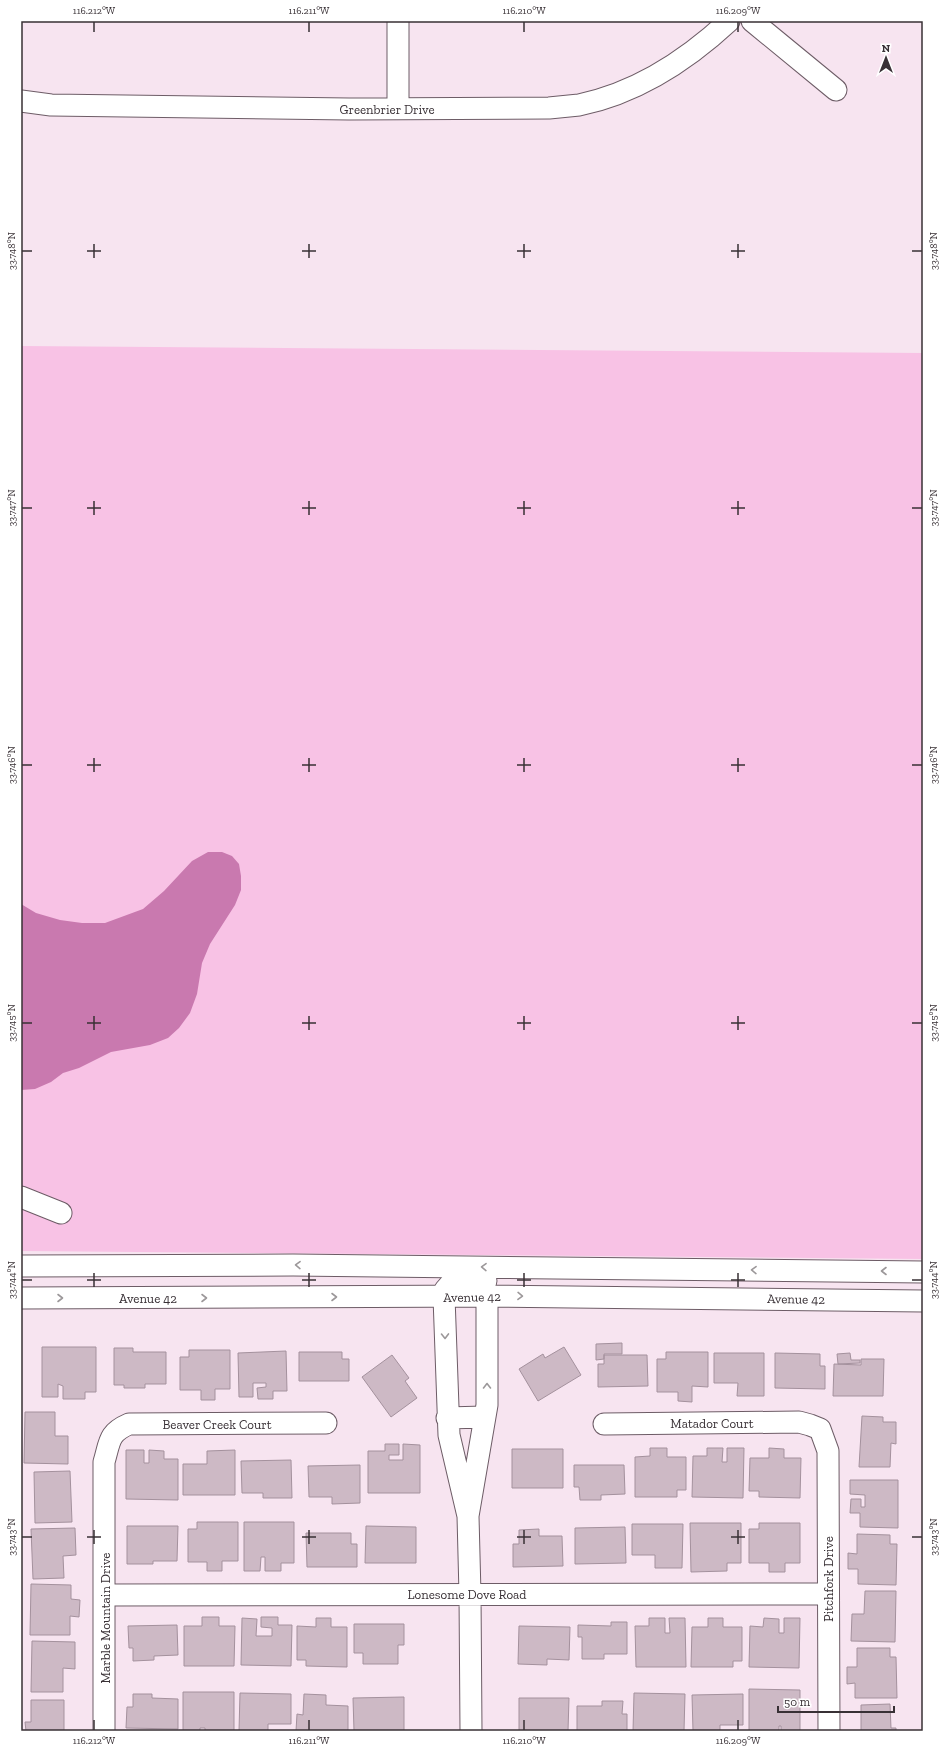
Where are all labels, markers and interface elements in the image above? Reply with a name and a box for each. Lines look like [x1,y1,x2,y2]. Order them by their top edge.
text: 116.212°W [73,5,116,17]
text: 116.211°W [289,5,330,17]
text: 116.210°W [502,5,546,17]
text: 116.209°W [716,5,761,17]
north arrow [866,38,906,78]
text: N [882,42,891,55]
street label: Greenbrier Drive [339,102,435,117]
text: 33.748°N [6,231,18,270]
text: 33.748°N [928,231,940,270]
text: 33.747°N [6,489,18,527]
text: 33.747°N [928,489,940,527]
text: 33.746°N [6,745,18,784]
text: 33.746°N [928,745,940,784]
text: 33.745°N [6,1004,18,1042]
text: 33.745°N [928,1004,940,1042]
text: 33.744°N [6,1260,18,1299]
text: 33.744°N [928,1260,940,1299]
one-way arrow [295,1261,301,1269]
one-way arrow [481,1263,487,1271]
one-way arrow [751,1266,757,1274]
one-way arrow [881,1267,887,1275]
street label: Avenue 42 [443,1289,501,1305]
street label: Avenue 42 [119,1291,177,1306]
street label: Avenue 42 [767,1291,825,1307]
one-way arrow [517,1292,523,1301]
one-way arrow [331,1293,337,1301]
one-way arrow [57,1294,63,1302]
one-way arrow [201,1294,207,1302]
one-way arrow [441,1333,449,1339]
one-way arrow [483,1383,491,1389]
street label: Matador Court [670,1416,754,1431]
street label: Beaver Creek Court [162,1417,272,1432]
text: 33.743°N [6,1518,18,1556]
text: 33.743°N [928,1518,940,1556]
street label: Pitchfork Drive [821,1536,836,1622]
street label: Marble Mountain Drive [98,1553,113,1683]
street label: Lonesome Dove Road [408,1587,527,1602]
scale bar [778,1688,894,1714]
text: 50 m [784,1695,811,1709]
text: 116.212°W [73,1735,116,1747]
text: 116.211°W [289,1735,330,1747]
text: 116.210°W [502,1735,546,1747]
text: 116.209°W [716,1735,761,1747]

